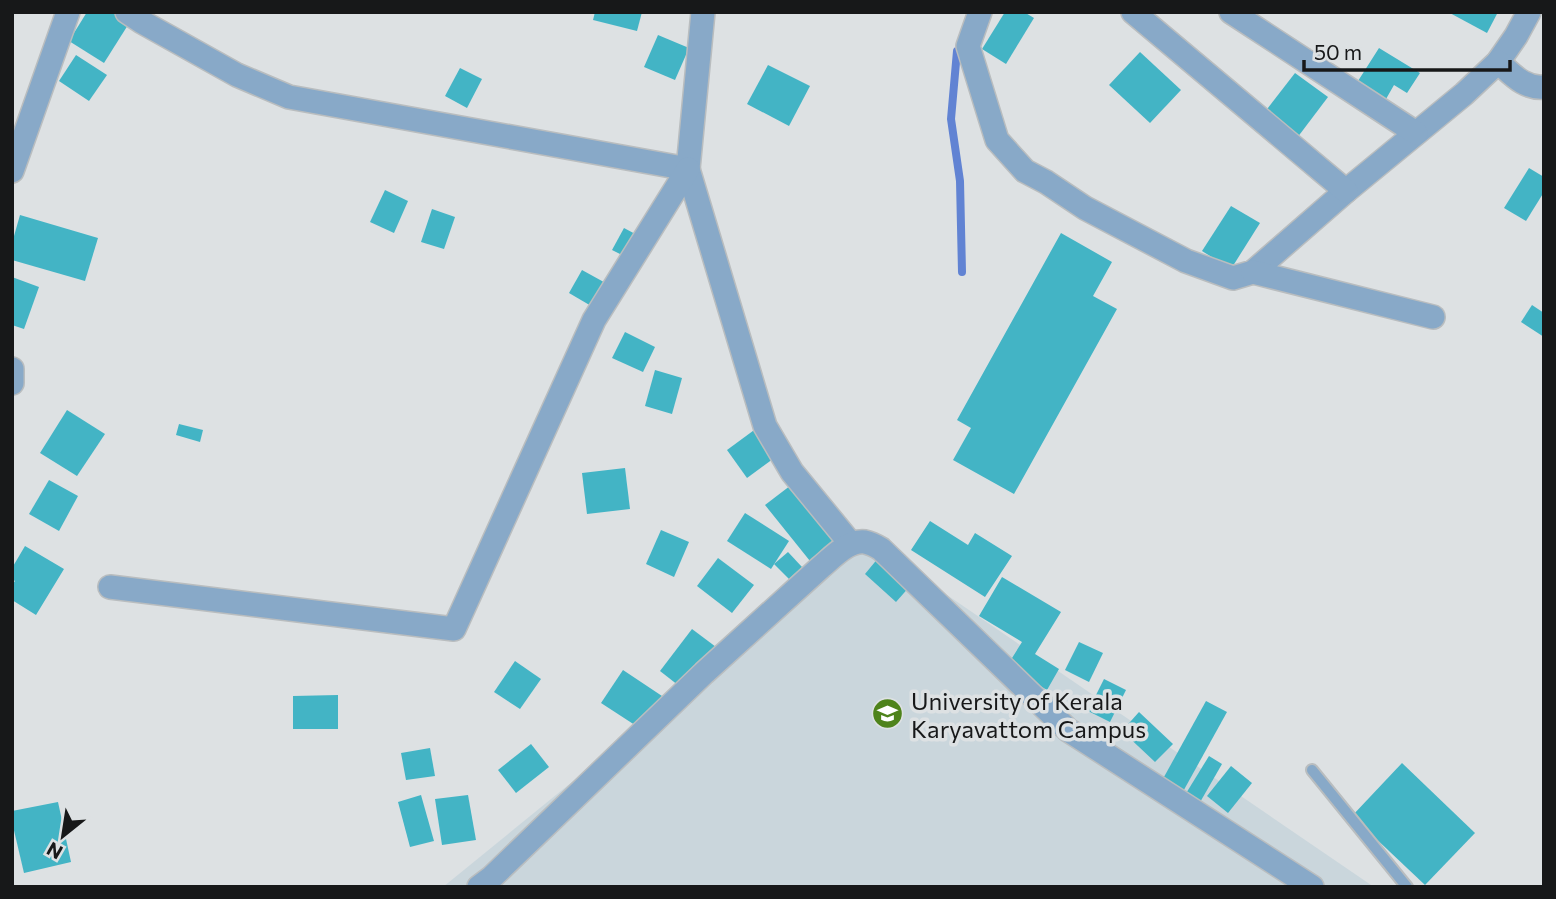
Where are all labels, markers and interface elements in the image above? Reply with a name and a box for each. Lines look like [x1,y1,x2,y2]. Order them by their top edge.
scale bar [1304,28,1510,72]
text: 50 m [1314,39,1362,64]
place label: University of Kerala Karyavattom Campus [911,686,1146,743]
school or university icon: University of Kerala Karyavattom Campus [871,697,905,731]
north arrow [28,801,98,871]
text: N [42,838,66,865]

